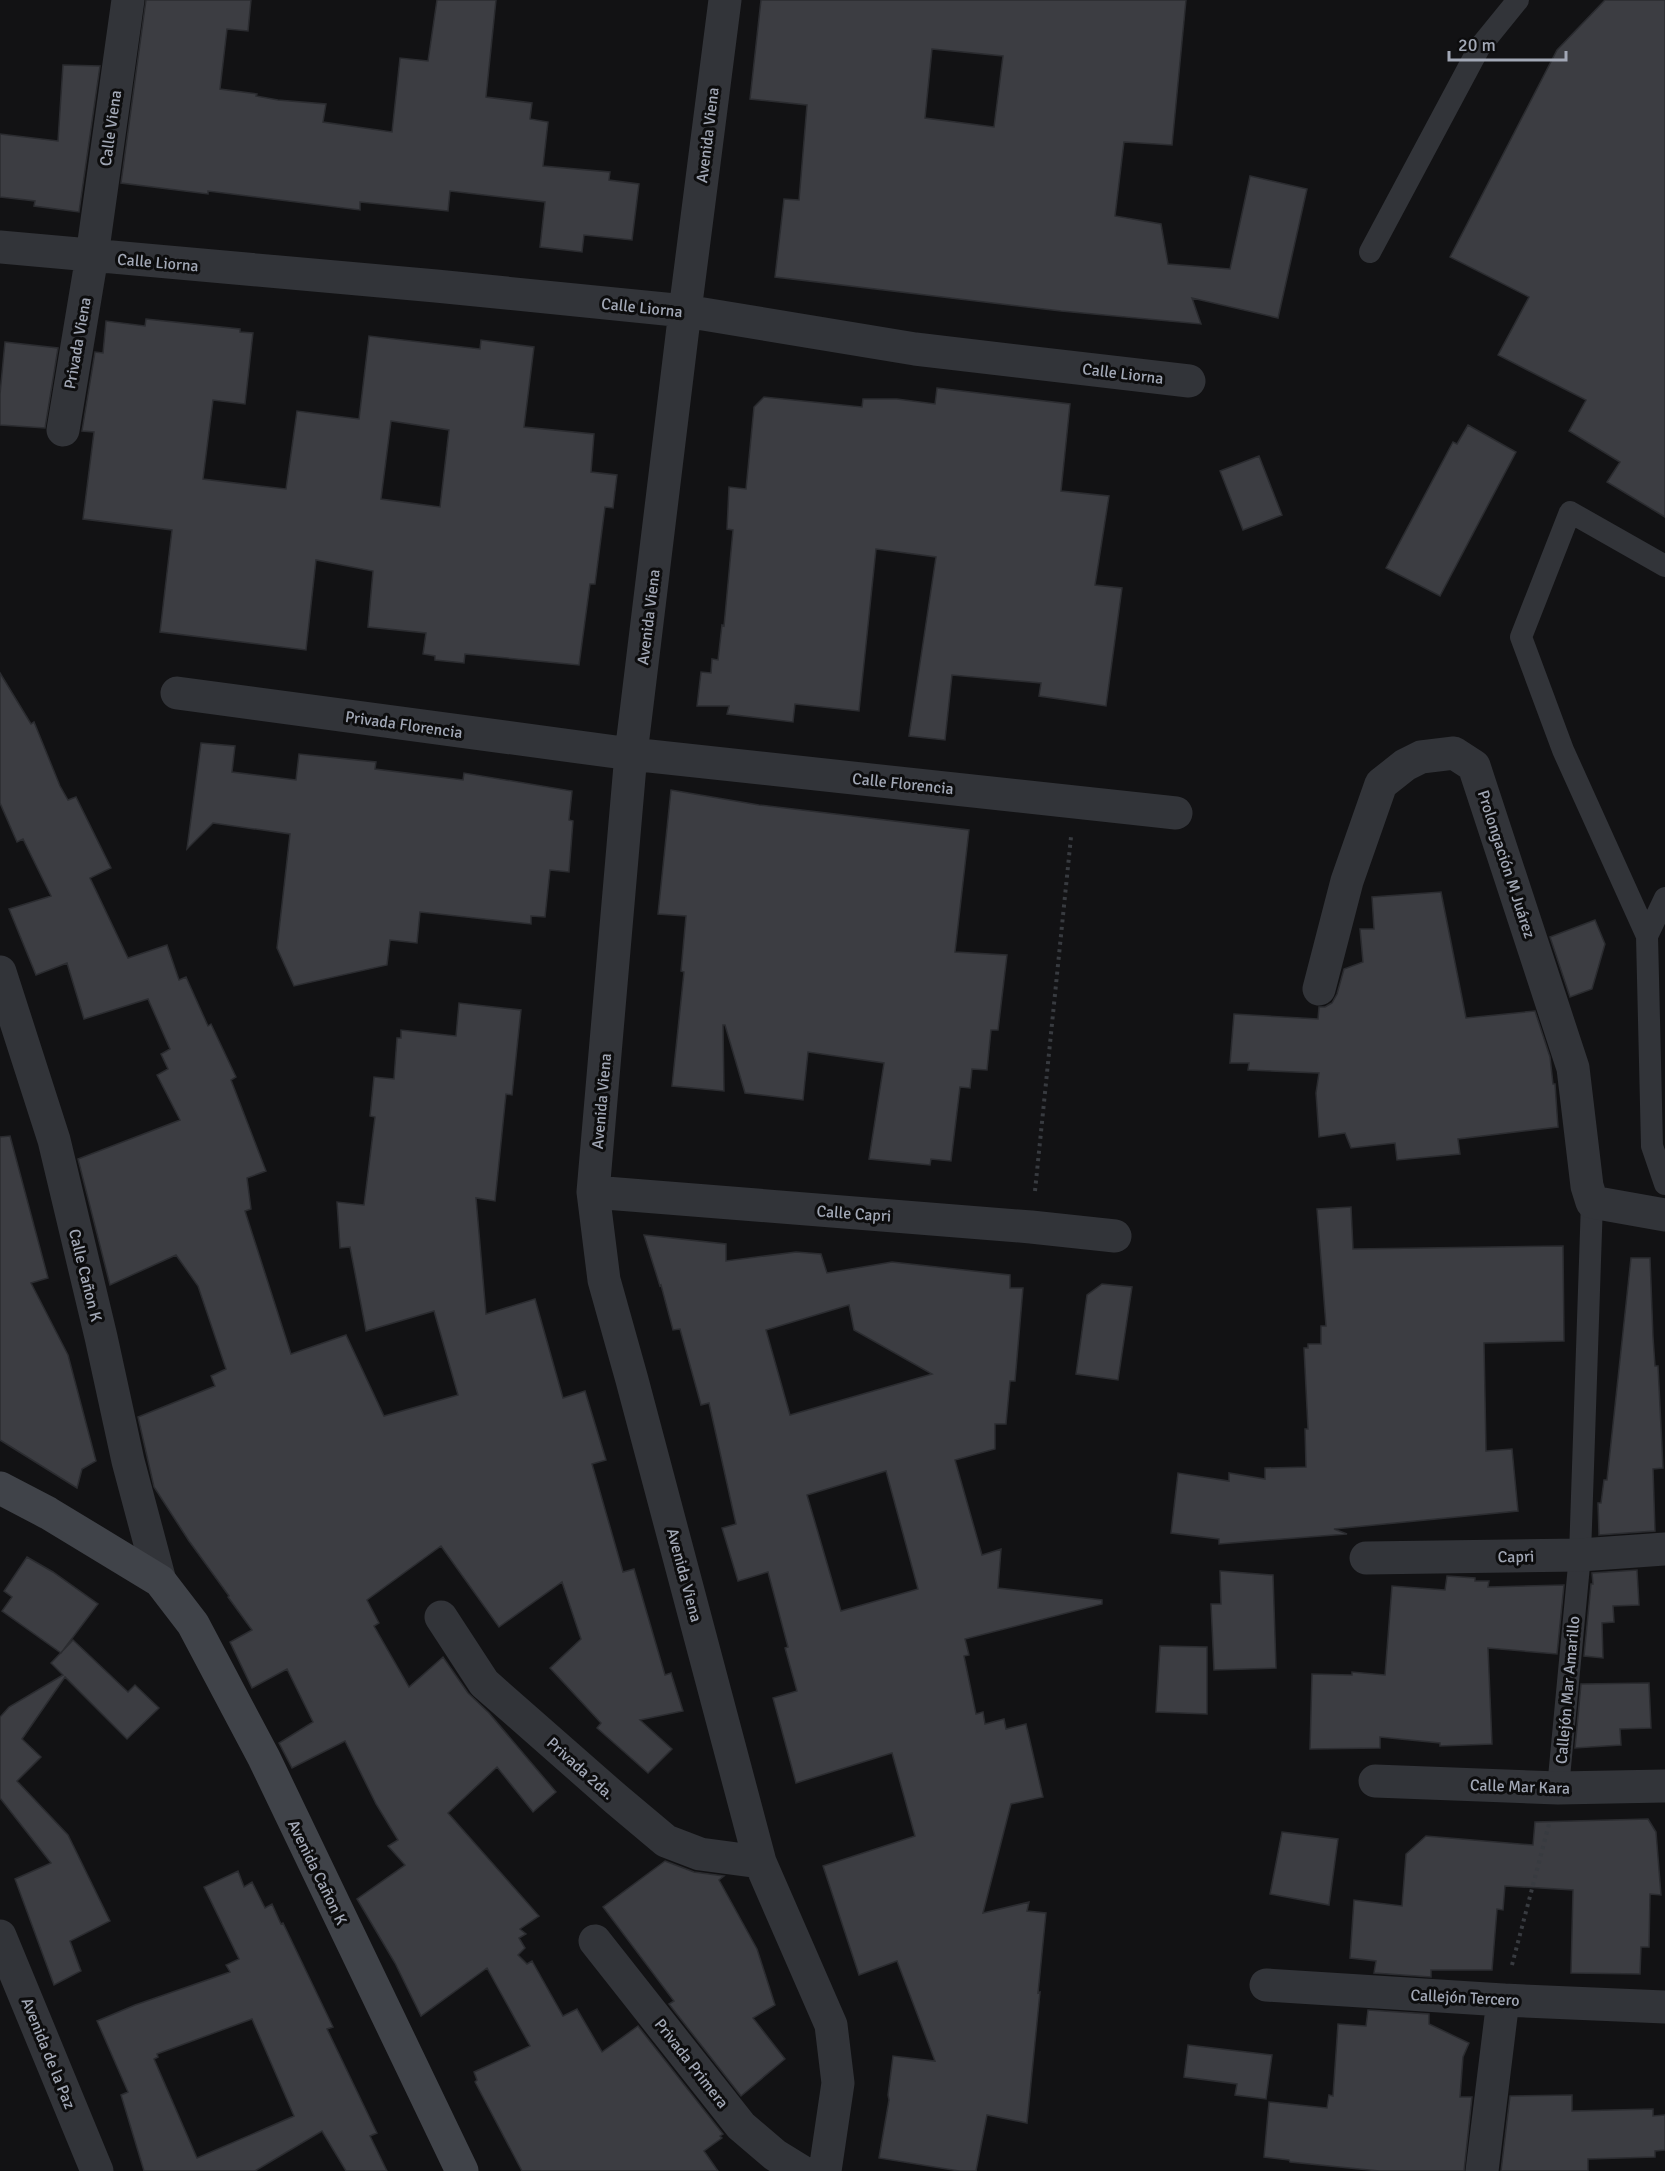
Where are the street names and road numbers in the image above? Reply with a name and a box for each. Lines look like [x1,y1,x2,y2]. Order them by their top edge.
street label: Avenida Viena [692,86,724,184]
street label: Calle Viena [96,89,126,167]
street label: Calle Liorna [116,249,199,277]
street label: Calle Liorna [600,294,684,322]
street label: Privada Viena [60,296,96,391]
street label: Calle Liorna [1081,359,1165,389]
street label: Avenida Viena [633,568,665,666]
street label: Privada Florencia [344,707,464,743]
street label: Calle Florencia [851,769,955,799]
street label: Prolongación M Juárez [1473,788,1539,941]
street label: Avenida Viena [588,1052,616,1150]
street label: Calle Capri [816,1201,892,1227]
street label: Calle Cañon K [64,1227,106,1324]
street label: Avenida Viena [662,1526,706,1624]
street label: Capri [1498,1547,1535,1567]
street label: Callejón Mar Amarillo [1552,1615,1584,1765]
street label: Privada 2da. [542,1733,618,1804]
street label: Calle Mar Kara [1470,1775,1570,1799]
street label: Avenida Cañon K [283,1817,351,1929]
street label: Callejón Tercero [1410,1985,1520,2011]
street label: Avenida de la Paz [17,1995,79,2112]
street label: Privada Primera [650,2015,733,2113]

